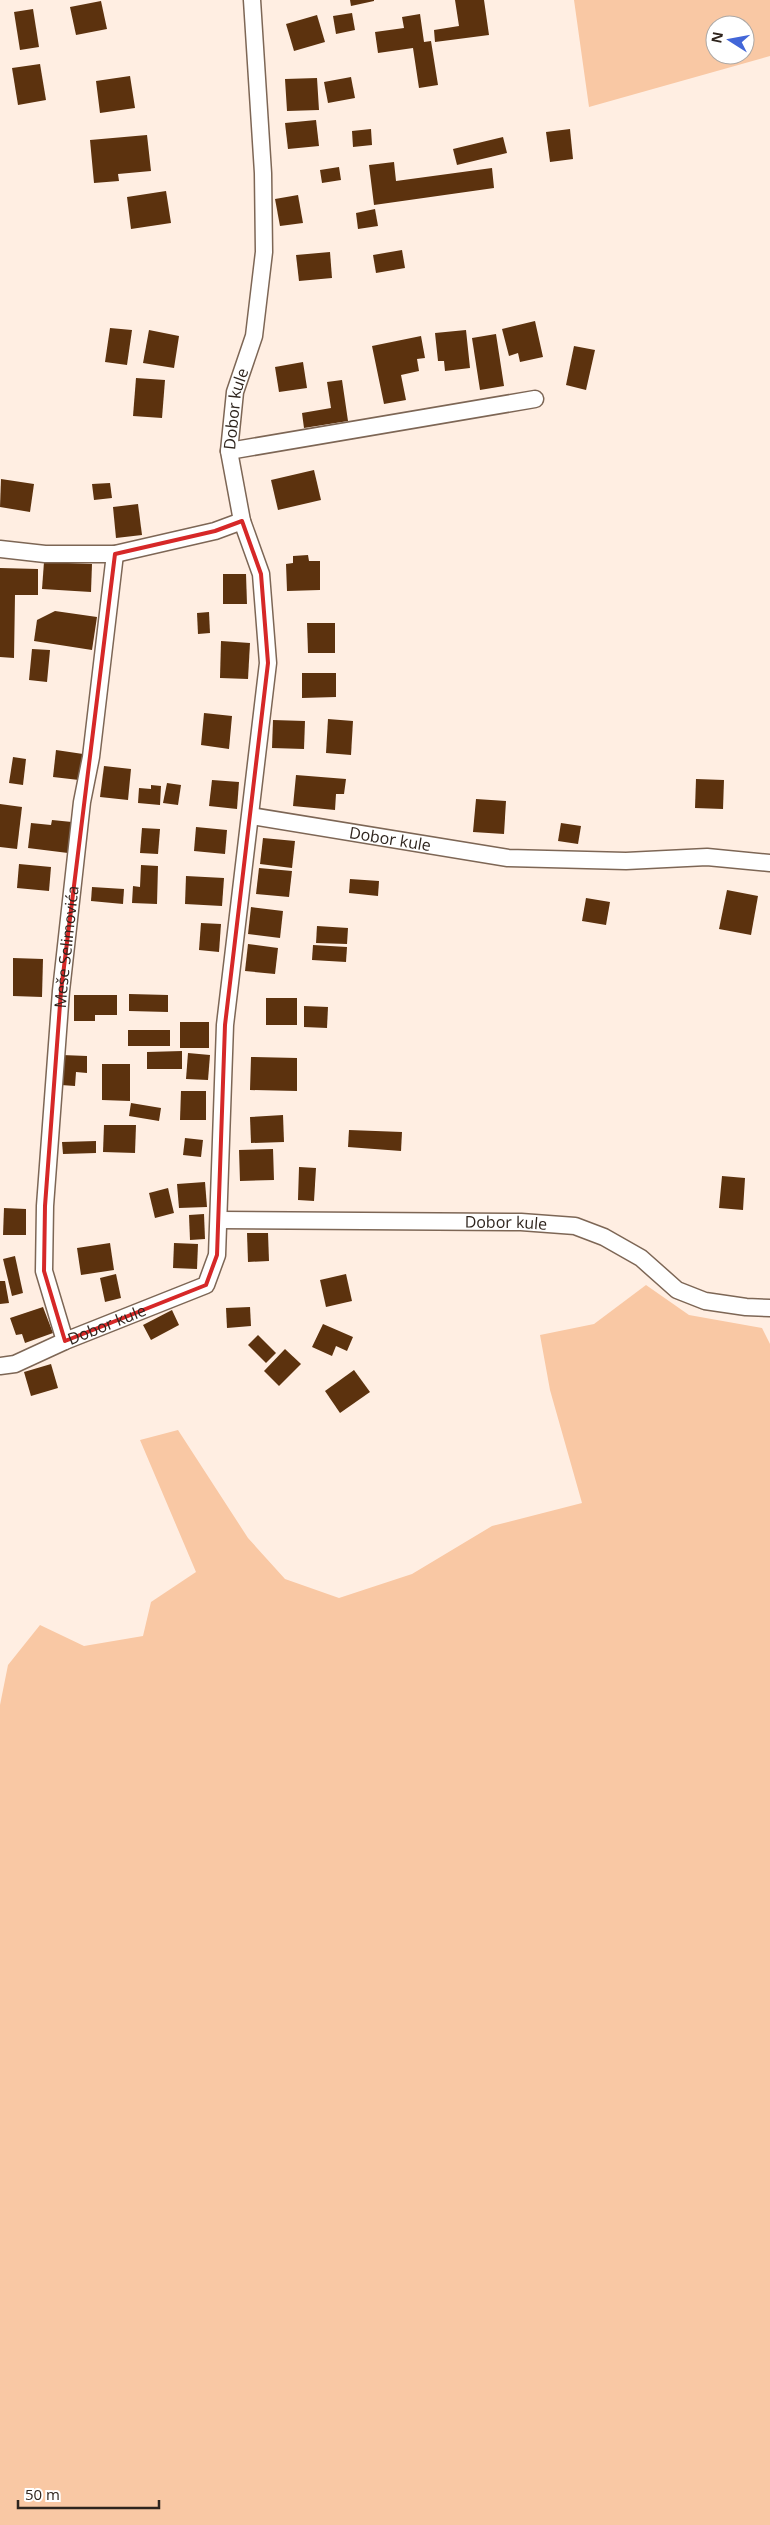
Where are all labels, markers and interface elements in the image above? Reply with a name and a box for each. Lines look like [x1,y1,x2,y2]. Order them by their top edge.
north arrow [705,15,755,65]
text: N [706,30,727,45]
street label: Dobor kule [218,365,253,451]
street label: Dobor kule [348,821,433,856]
street label: Meše Selimovića [49,885,84,1009]
street label: Dobor kule [465,1211,548,1235]
street label: Dobor kule [64,1299,149,1350]
scale bar [18,2478,159,2510]
text: 50 m [25,2484,60,2504]

